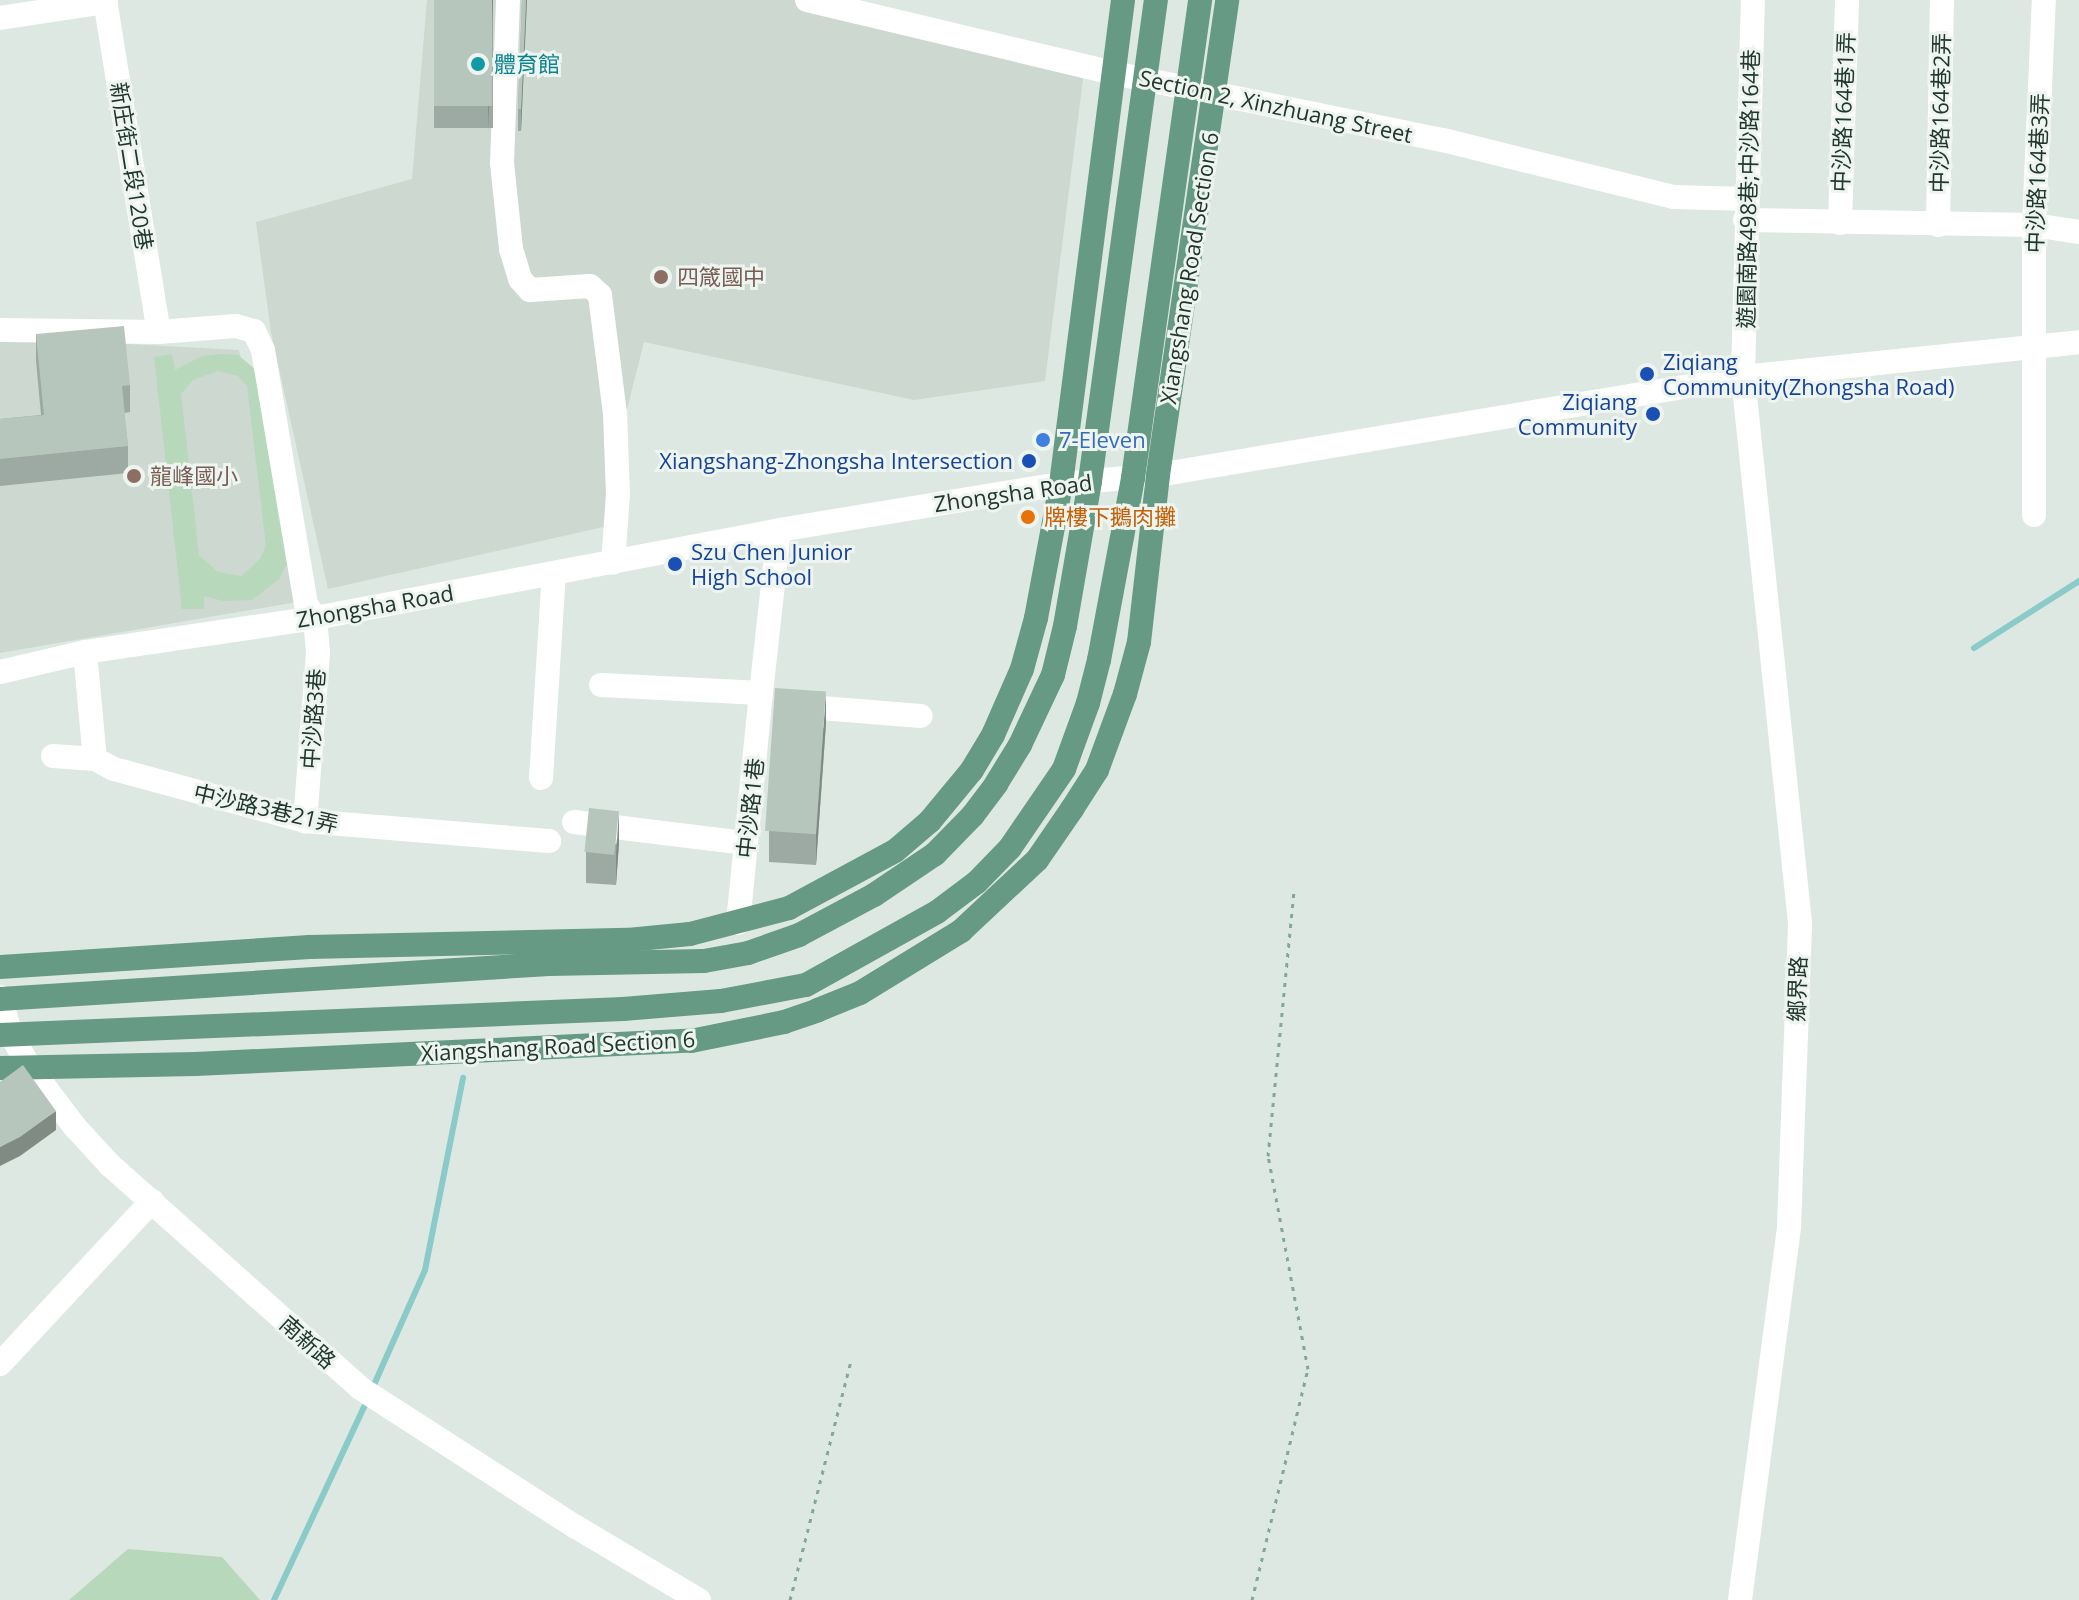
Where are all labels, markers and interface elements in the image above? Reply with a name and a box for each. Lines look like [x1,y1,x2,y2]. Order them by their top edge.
street label: 中沙路164巷1弄 [1827,31,1859,193]
street label: 中沙路164巷2弄 [1925,33,1955,193]
street label: 遊園南路498巷;中沙路164巷 [1732,49,1764,329]
place label: 體育館 [494,51,560,77]
marker: 體育館 [469,55,487,73]
street label: Section 2, Xinzhuang Street [1137,64,1415,148]
street label: 新庄街二段120巷 [106,80,158,252]
street label: 中沙路164巷3弄 [2021,92,2053,254]
street label: Xiangshang Road Section 6 [1154,130,1224,406]
place label: 四箴國中 [677,264,765,290]
marker: 四箴國中 [652,268,670,286]
place label: Ziqiang Community(Zhongsha Road) [1663,348,1954,400]
marker: Ziqiang Community(Zhongsha Road) [1638,365,1656,383]
place label: Ziqiang Community [1518,388,1637,440]
marker: Ziqiang Community [1644,405,1662,423]
place label: 7-Eleven [1059,427,1146,453]
marker: 7-Eleven [1034,431,1052,449]
place label: Xiangshang-Zhongsha Intersection [659,448,1013,474]
marker: Xiangshang-Zhongsha Intersection [1020,452,1038,470]
place label: 龍峰國小 [150,463,238,489]
marker: 龍峰國小 [125,467,143,485]
street label: Zhongsha Road [932,469,1094,517]
place label: 牌樓下鵝肉攤 [1044,504,1176,530]
marker: 牌樓下鵝肉攤 [1019,508,1037,526]
place label: Szu Chen Junior High School [691,538,852,590]
marker: Szu Chen Junior High School [666,555,684,573]
street label: Zhongsha Road [294,579,456,633]
street label: 中沙路3巷 [296,668,330,770]
street label: 中沙路1巷 [732,757,768,859]
street label: 中沙路3巷21弄 [191,779,341,837]
street label: 鄉界路 [1783,956,1811,1022]
street label: Xiangshang Road Section 6 [420,1026,696,1066]
street label: 南新路 [275,1310,341,1374]

